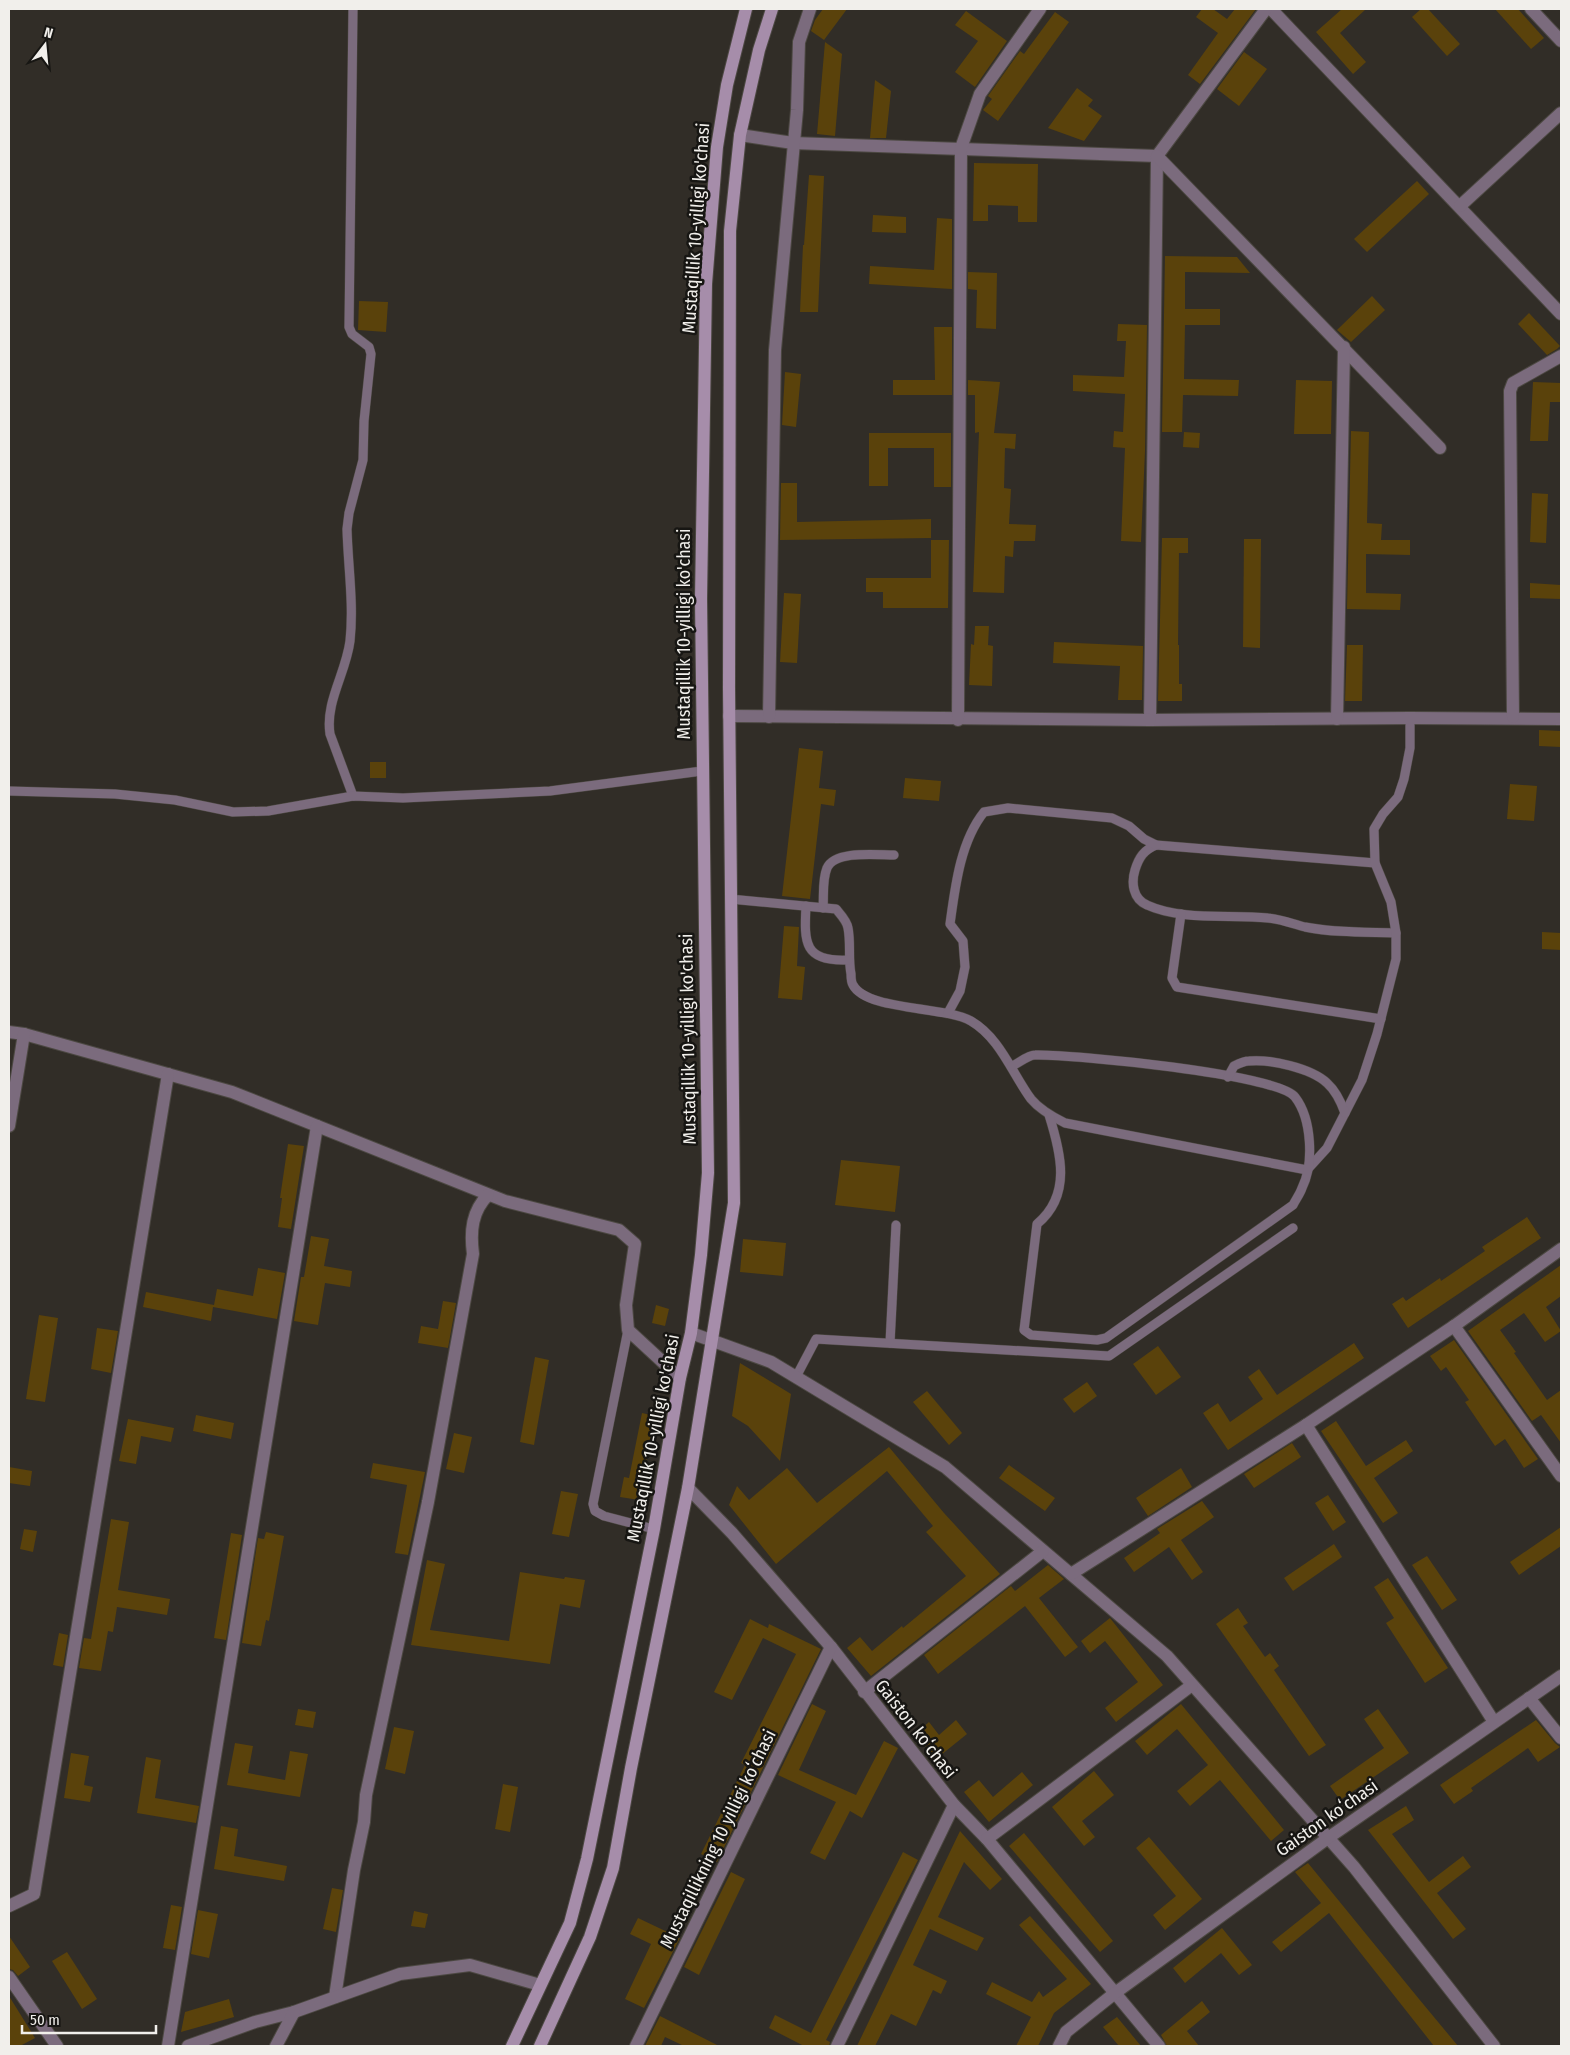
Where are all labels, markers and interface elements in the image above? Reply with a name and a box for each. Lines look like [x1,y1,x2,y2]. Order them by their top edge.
north arrow [20,20,70,70]
text: N [42,24,55,42]
street label: Mustaqillik 10-yilligi ko'chasi [678,122,714,334]
street label: Mustaqillik 10-yilligi ko'chasi [673,528,695,740]
street label: Mustaqillik 10-yilligi ko'chasi [675,933,701,1145]
street label: Mustaqillik 10-yilligi ko'chasi [622,1332,684,1544]
street label: Gaiston koʻchasi [871,1675,961,1783]
street label: Mustaqillikning 10 yilligi koʻchasi [655,1726,781,1952]
street label: Gaiston koʻchasi [1272,1775,1382,1861]
scale bar [22,2002,156,2034]
text: 50 m [30,2011,60,2029]

